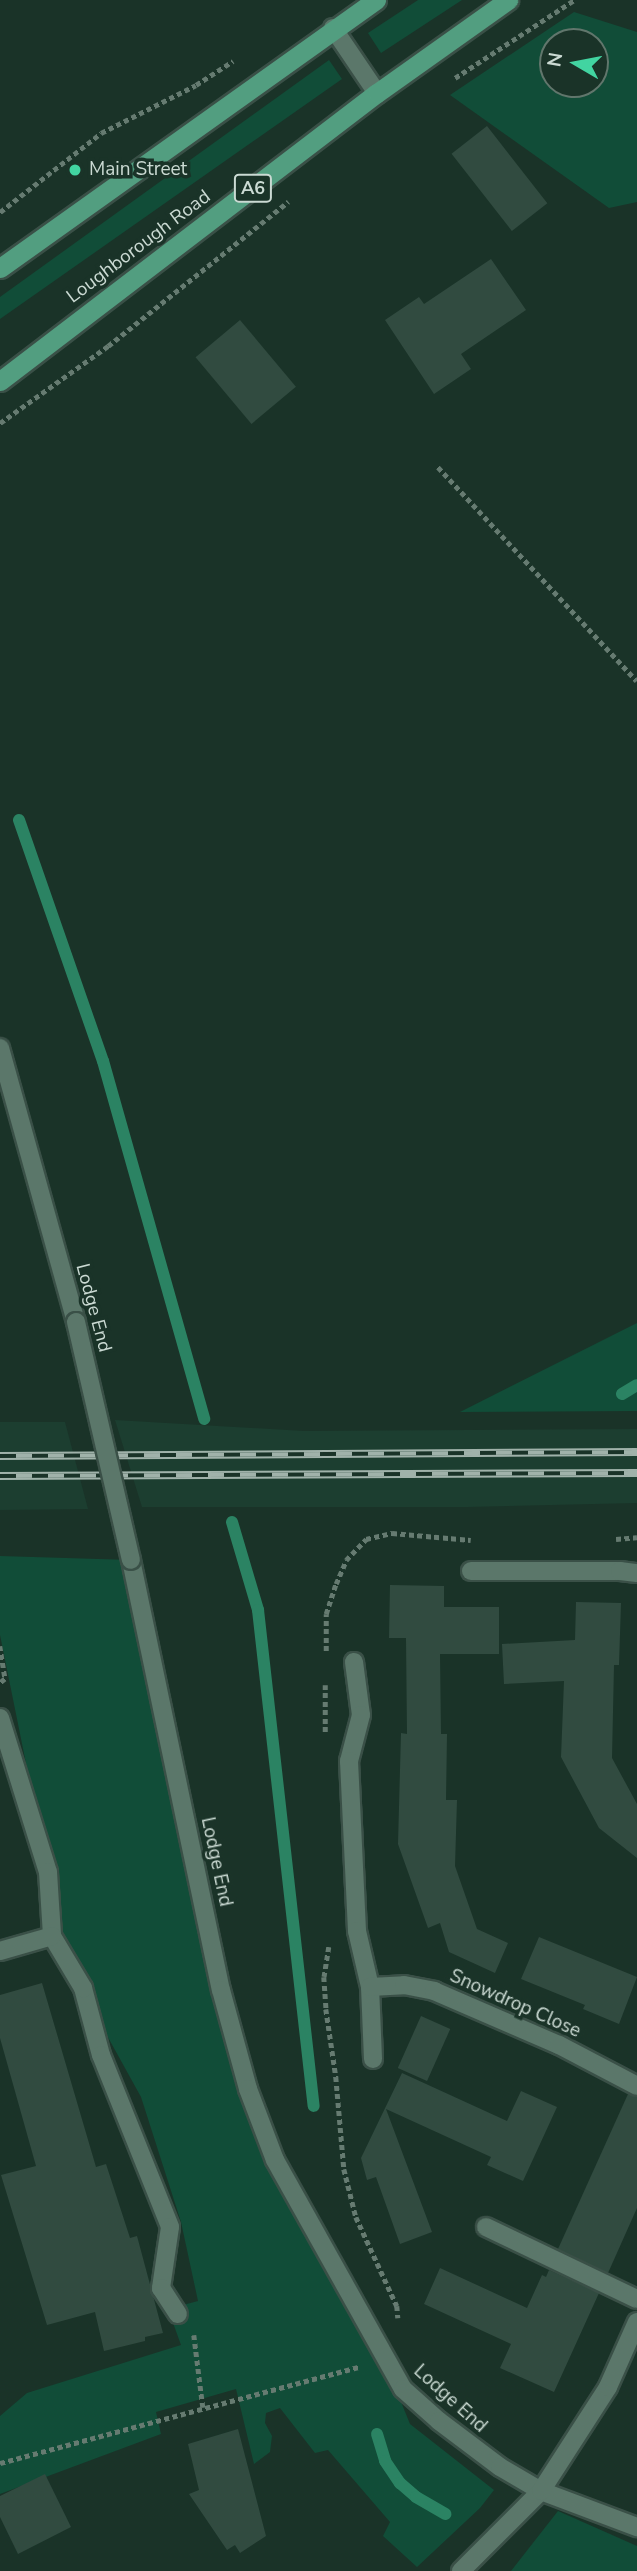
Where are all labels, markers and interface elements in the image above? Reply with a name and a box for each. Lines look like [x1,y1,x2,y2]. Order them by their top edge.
north arrow [539,28,609,98]
text: N [541,50,569,69]
place label: Main Street [89,159,187,181]
marker: Main Street [67,162,83,178]
road number: A6 [234,174,272,202]
street label: Loughborough Road [63,186,215,308]
street label: Lodge End [70,1261,116,1355]
street label: Lodge End [195,1815,237,1909]
street label: Snowdrop Close [446,1965,584,2043]
street label: Lodge End [409,2360,491,2438]

